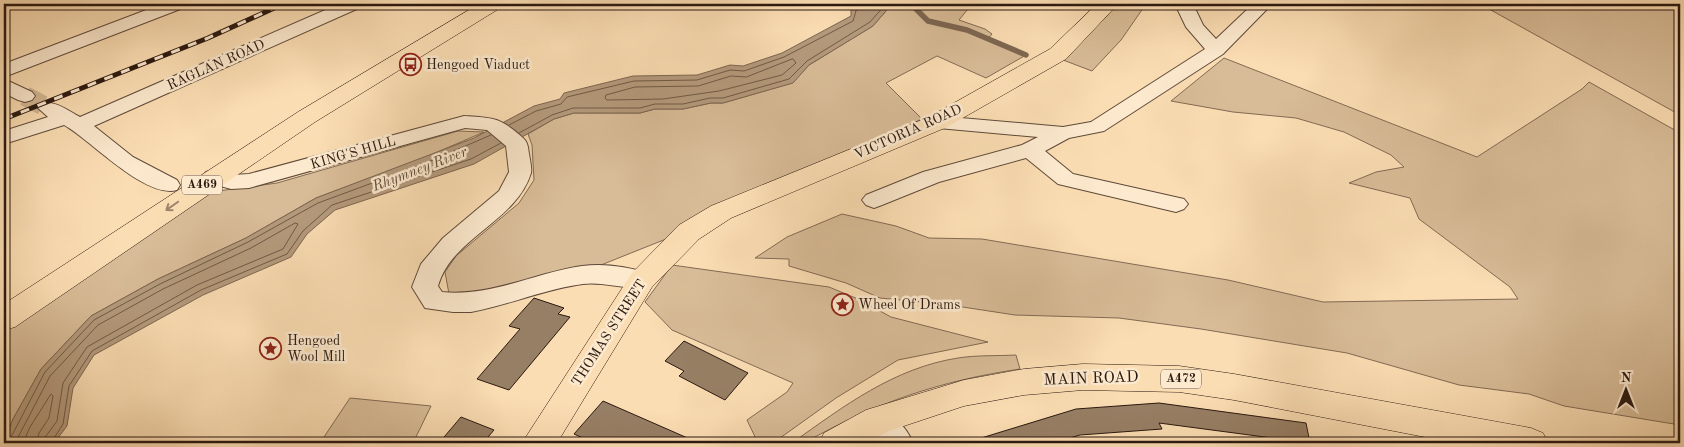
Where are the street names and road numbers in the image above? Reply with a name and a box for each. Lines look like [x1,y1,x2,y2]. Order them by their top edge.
street label: RAGLAN ROAD [165,37,267,93]
street label: VICTORIA ROAD [852,102,964,162]
street label: KING'S HILL [309,134,397,172]
road number: A469 [182,176,222,194]
street label: THOMAS STREET [569,277,649,389]
street label: MAIN ROAD [1043,369,1139,389]
road number: A472 [1161,369,1201,388]

